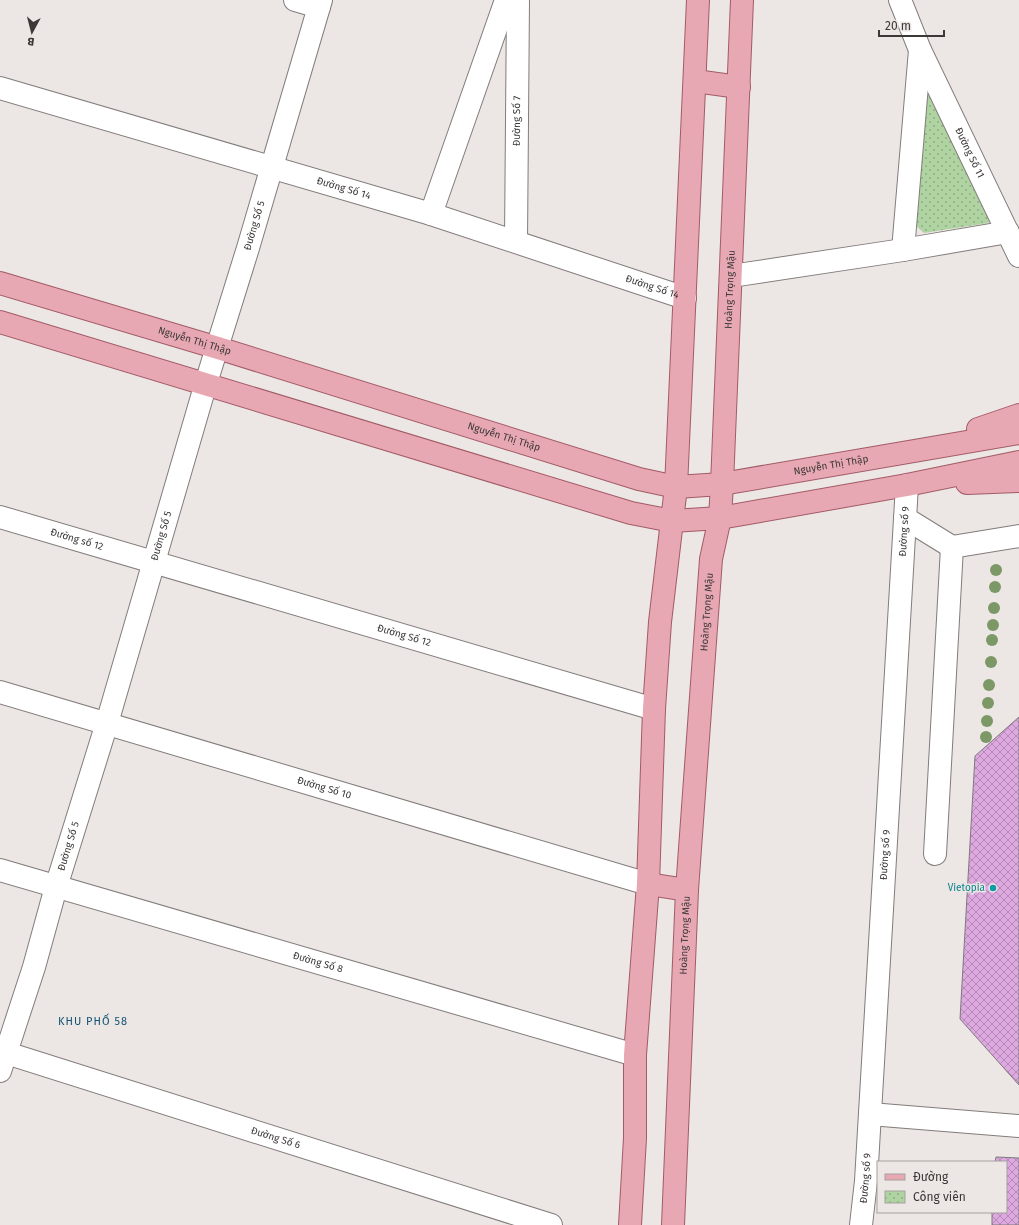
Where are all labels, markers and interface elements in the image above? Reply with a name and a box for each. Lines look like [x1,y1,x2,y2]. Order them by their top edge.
north arrow [12,12,52,52]
scale bar [879,12,944,38]
text: 20 m [885,19,911,33]
text: B [26,35,35,48]
street label: Đường Số 7 [510,95,523,146]
street label: Đường Số 11 [952,126,987,180]
street label: Đường Số 14 [315,175,373,202]
street label: Đường Số 5 [242,199,268,252]
street label: Hoàng Trọng Mậu [722,250,738,329]
street label: Đường Số 14 [624,273,681,302]
street label: Nguyễn Thị Thập [157,324,233,358]
street label: Nguyễn Thị Thập [466,420,542,454]
street label: Nguyễn Thị Thập [793,453,869,478]
street label: Đường số 9 [897,506,912,557]
street label: Đường Số 5 [149,510,174,562]
street label: Đường số 12 [49,526,105,553]
street label: Hoàng Trọng Mậu [698,572,716,652]
street label: Đường Số 12 [376,622,432,649]
street label: Đường Số 10 [296,774,353,802]
street label: Đường Số 5 [55,820,82,872]
street label: Đường số 9 [878,829,893,880]
place label: Vietopia [948,882,985,894]
marker: Vietopia [988,883,998,893]
street label: Hoàng Trọng Mậu [677,896,693,975]
street label: Đường Số 8 [291,950,345,976]
district label: KHU PHỐ 58 [58,1013,128,1028]
street label: Đường Số 6 [249,1125,302,1151]
street label: Đường số 9 [857,1153,874,1204]
legend [877,1161,1007,1213]
text: Đường [913,1170,949,1184]
text: Công viên [913,1190,966,1204]

